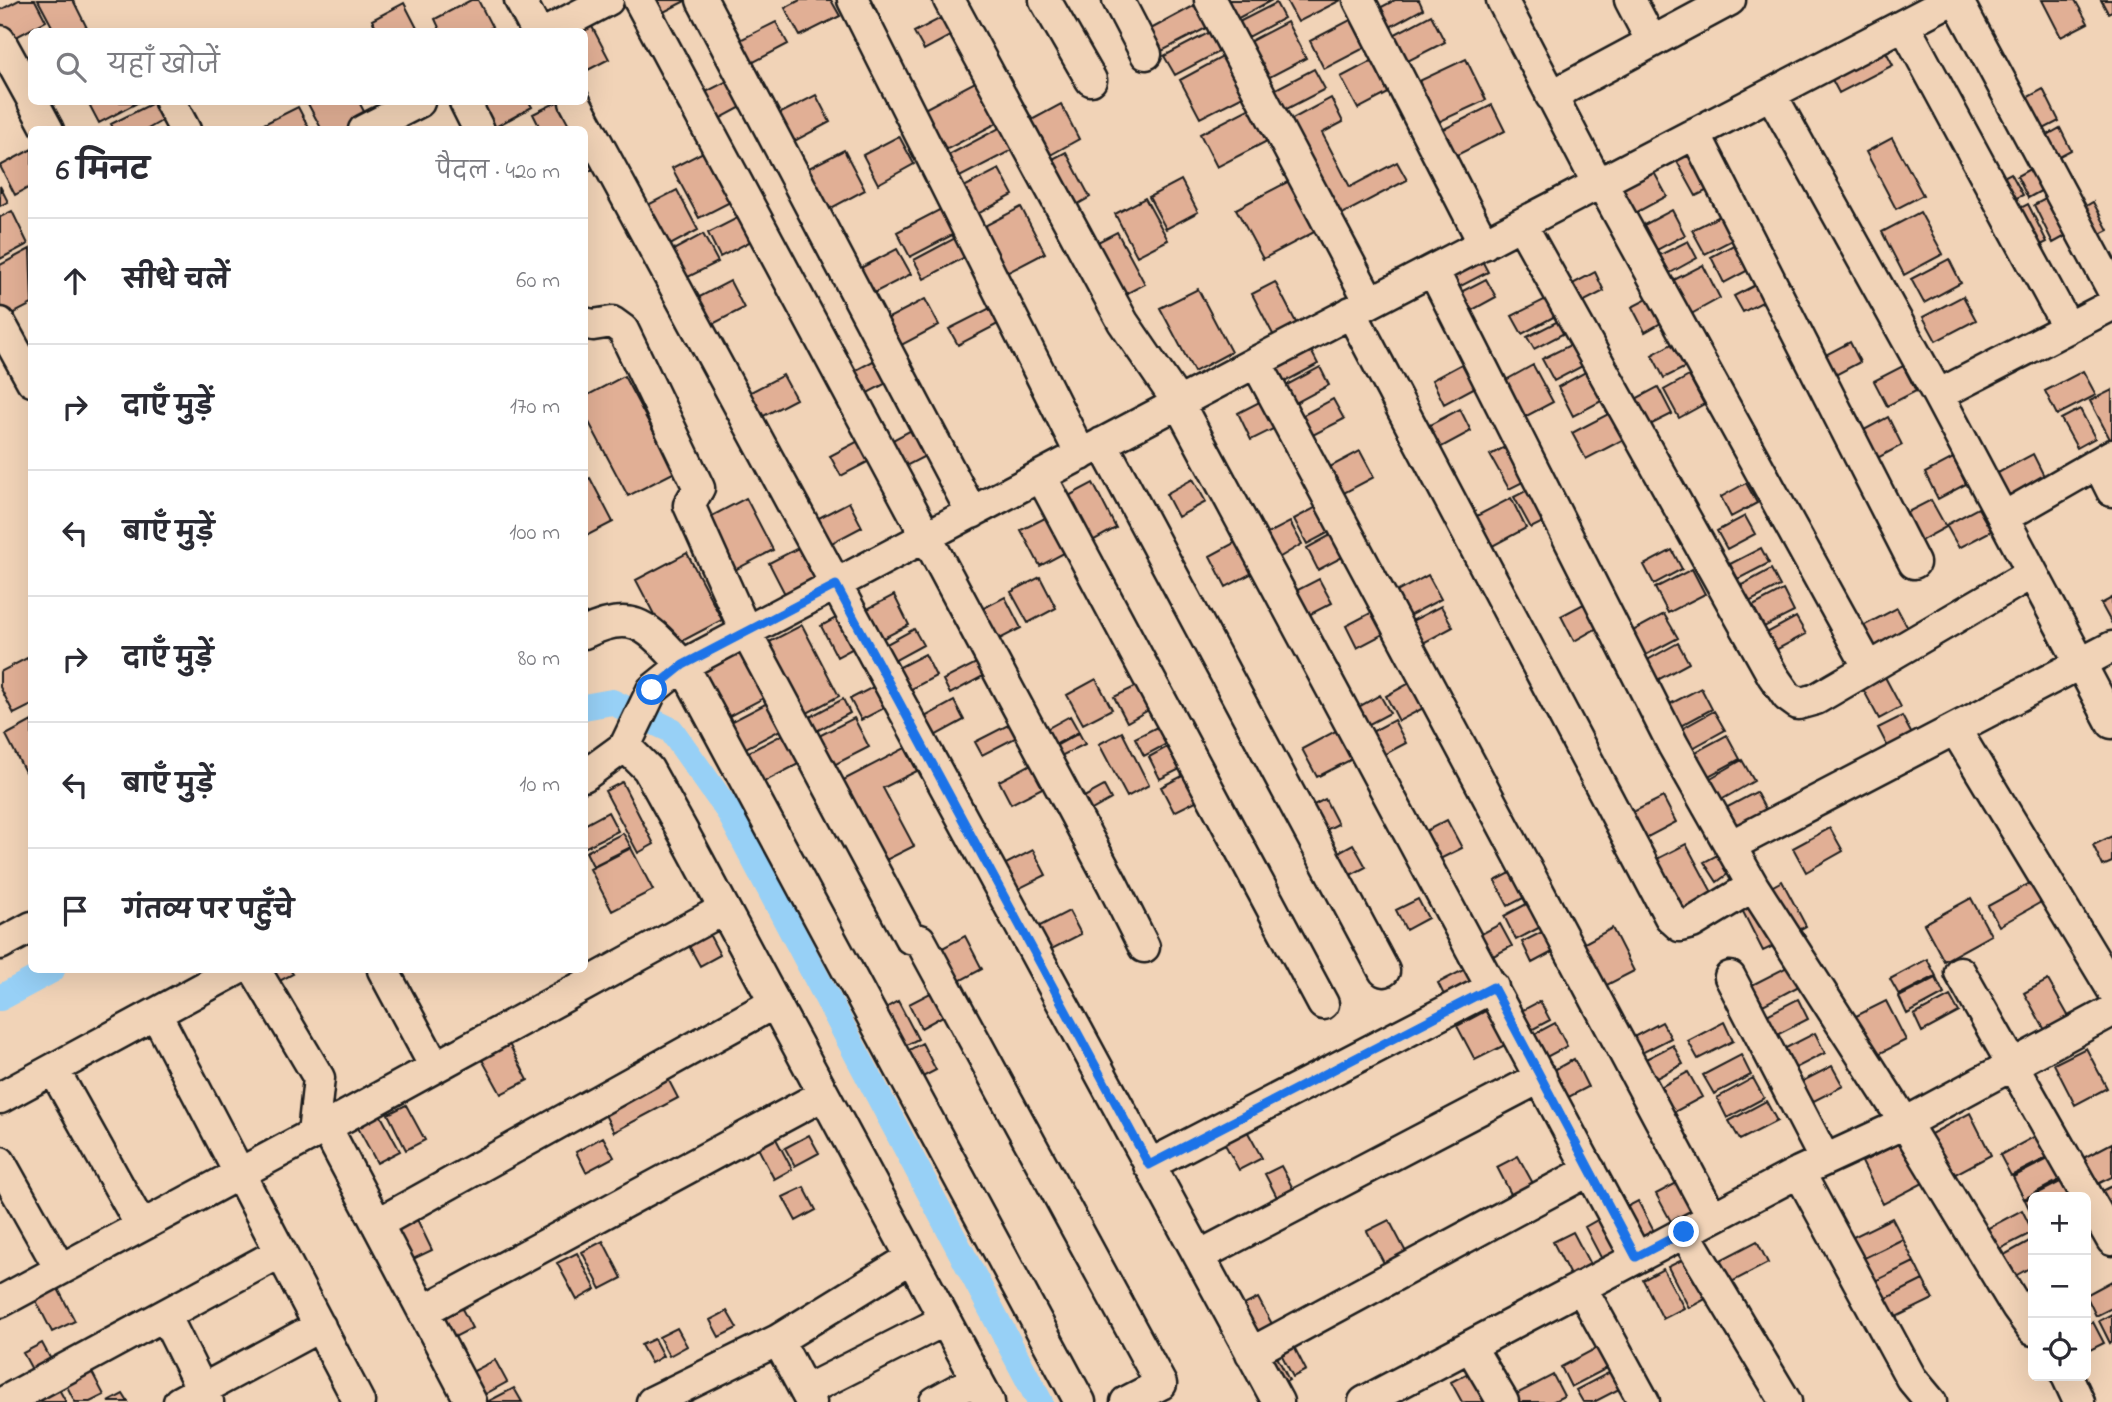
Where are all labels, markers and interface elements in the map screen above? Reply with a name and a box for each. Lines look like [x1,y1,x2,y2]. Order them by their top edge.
search box [28,28,588,105]
icon: search [52,48,90,86]
text: यहाँ खोजें [108,48,220,86]
text: 6 मिनट [56,150,150,194]
text: पैदल · 420 m [436,156,560,189]
icon: ahead [56,262,94,300]
text: सीधे चलें [123,263,229,301]
text: 60 m [516,265,560,298]
icon: right [56,388,94,426]
text: दाएँ मुड़ें [123,389,213,427]
text: 170 m [510,391,560,424]
icon: left [56,514,94,552]
text: बाएँ मुड़ें [123,515,214,553]
text: 100 m [509,517,560,550]
icon: right [56,640,94,678]
text: दाएँ मुड़ें [123,641,213,679]
text: 80 m [518,643,560,676]
route start [636,674,667,705]
icon: left [56,766,94,804]
text: बाएँ मुड़ें [123,767,214,805]
text: 10 m [519,769,560,802]
icon: arrive [56,892,94,930]
text: गंतव्य पर पहुँचे [123,893,294,931]
map controls [2028,1192,2091,1381]
button: + [2028,1192,2091,1255]
route end [1668,1216,1699,1247]
button: − [2028,1255,2091,1318]
button: locate [2028,1318,2091,1381]

